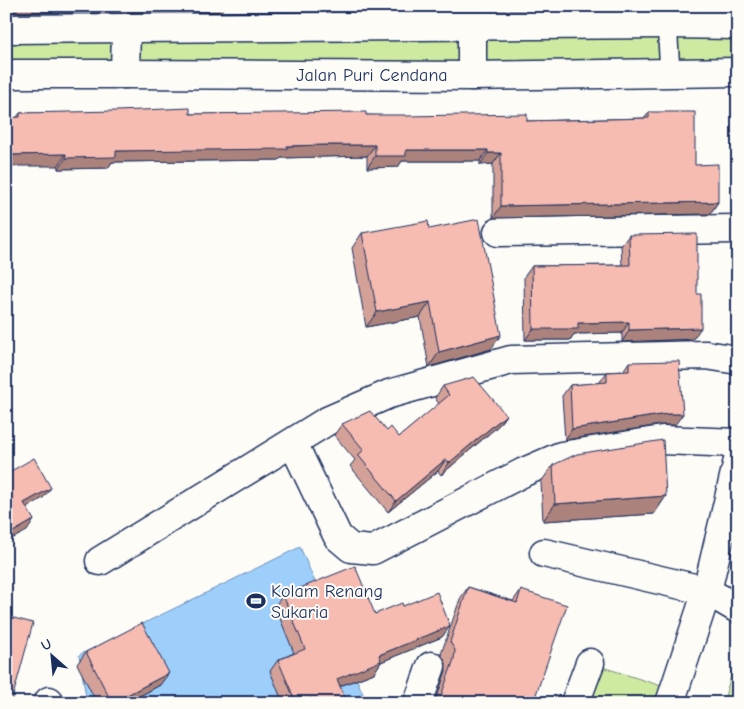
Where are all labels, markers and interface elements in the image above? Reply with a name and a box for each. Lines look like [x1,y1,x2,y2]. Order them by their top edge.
street label: Jalan Puri Cendana [296,65,448,86]
place label: Kolam Renang Sukaria [271,581,383,623]
sports icon: Kolam Renang Sukaria [245,590,267,612]
north arrow [28,632,78,682]
text: U [38,635,54,655]

